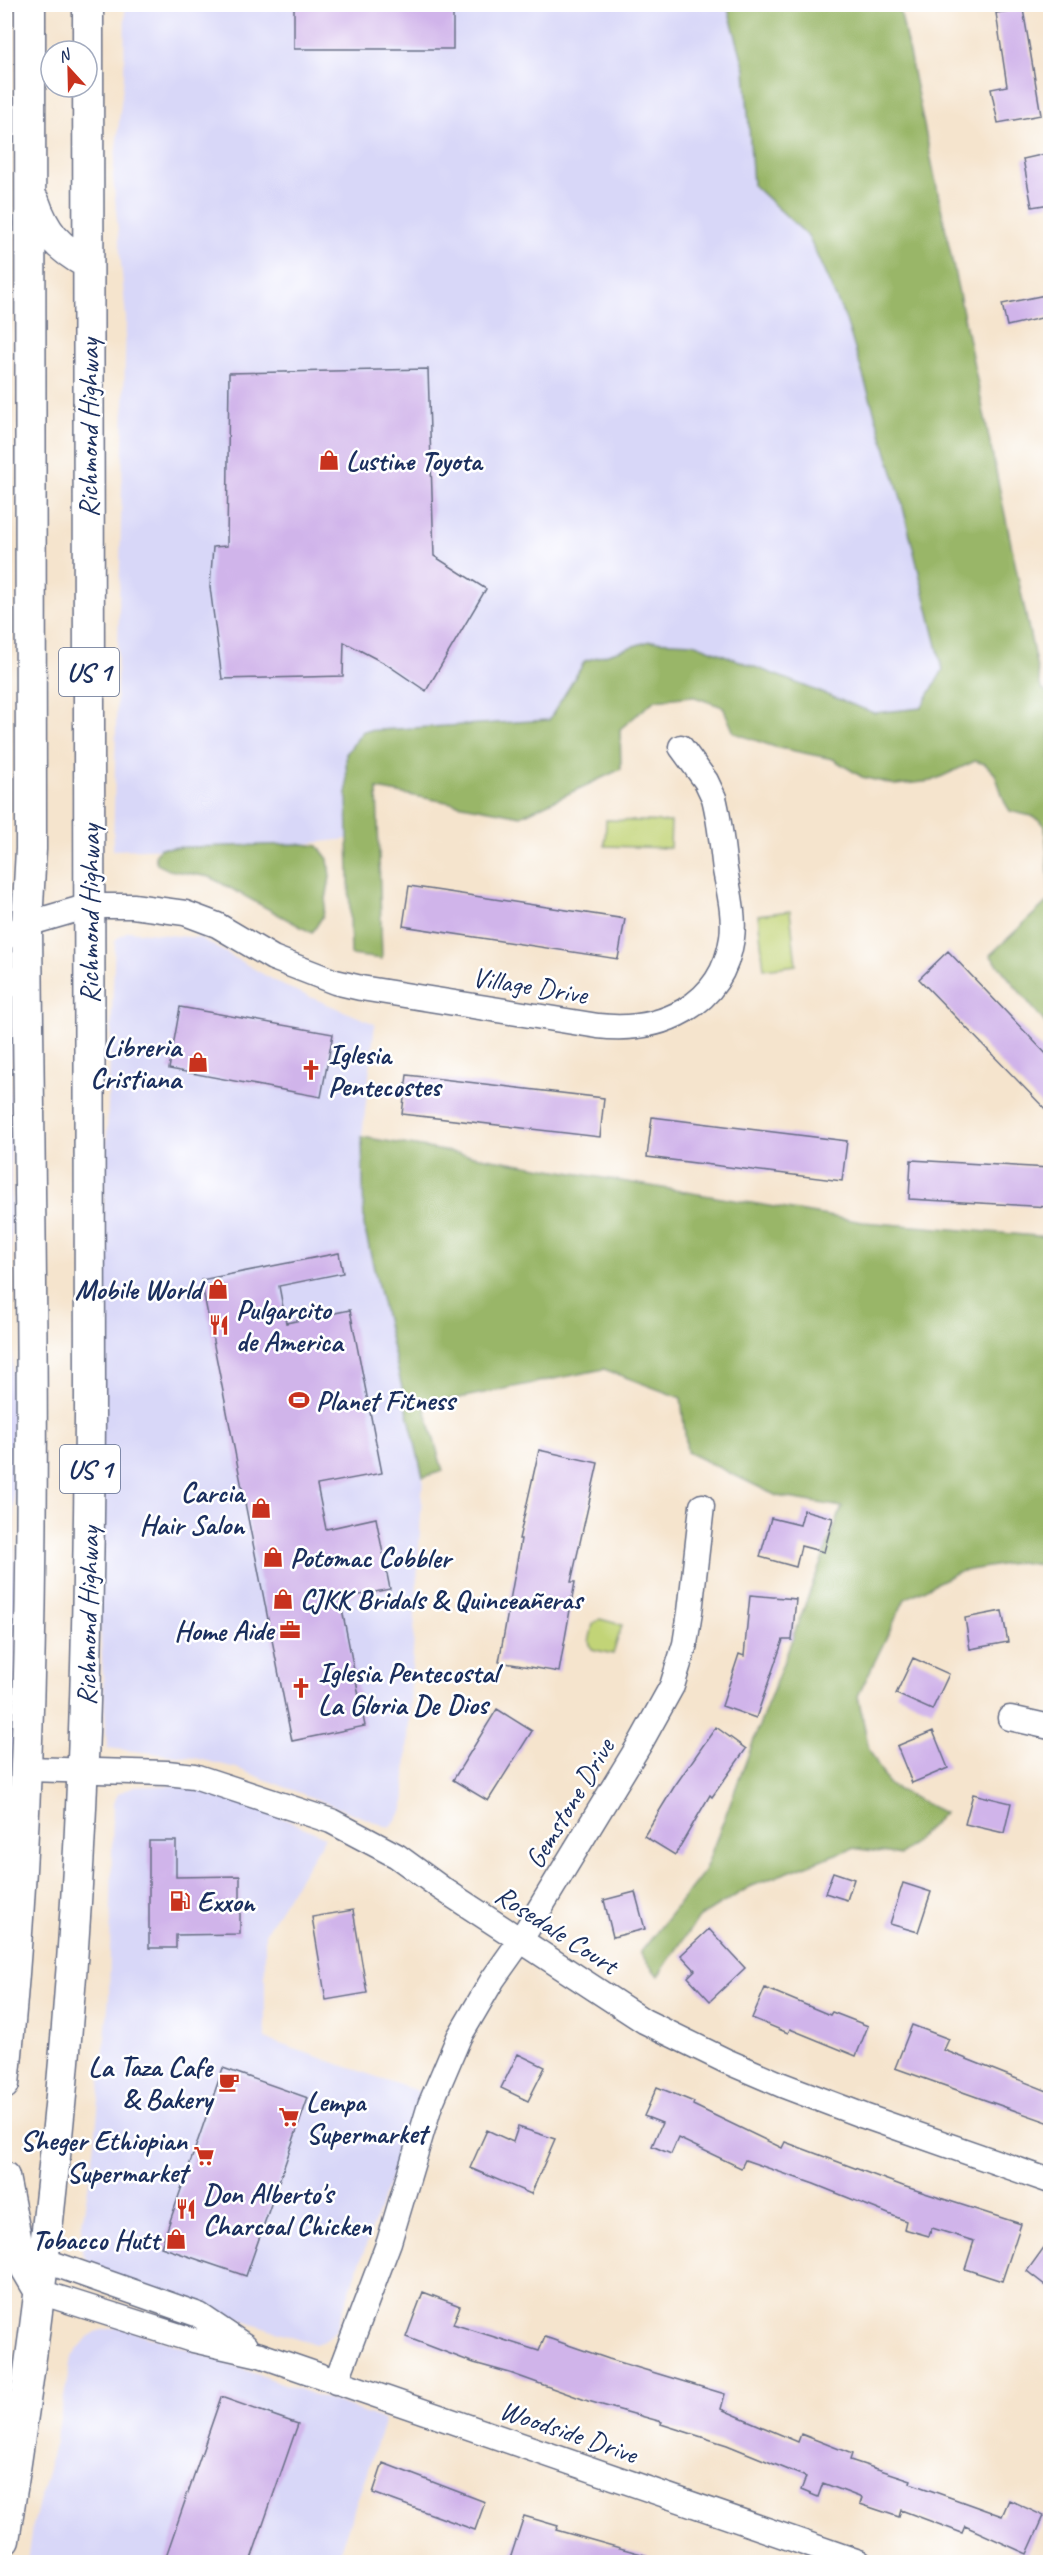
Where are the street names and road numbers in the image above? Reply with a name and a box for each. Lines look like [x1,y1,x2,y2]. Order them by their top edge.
street label: Richmond Highway [71,336,106,518]
road number: US 1 [59,648,119,696]
street label: Richmond Highway [72,822,107,1004]
street label: Village Drive [470,959,592,1012]
road number: US 1 [60,1445,120,1493]
street label: Richmond Highway [68,1524,107,1706]
street label: Gemstone Drive [517,1730,623,1875]
street label: Rosedale Court [489,1877,627,1983]
street label: Woodside Drive [496,2392,644,2472]

